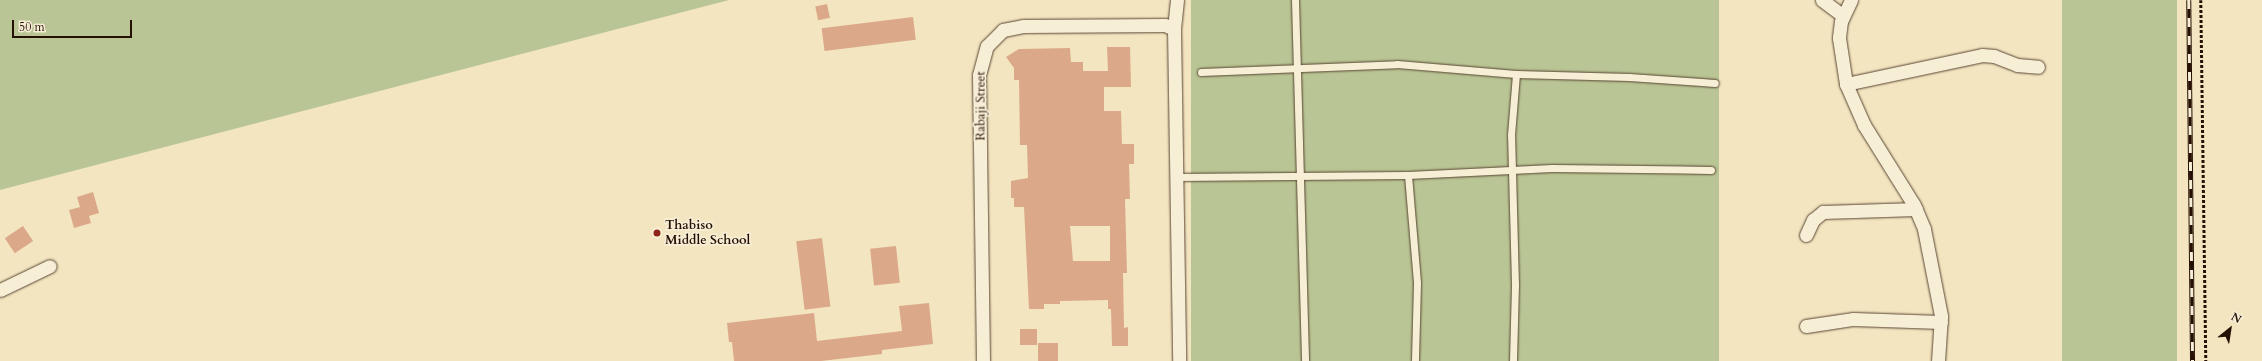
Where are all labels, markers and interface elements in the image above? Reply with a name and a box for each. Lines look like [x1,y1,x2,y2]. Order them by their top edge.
scale bar [14,12,134,38]
text: 50 m [19,19,45,35]
street label: Rabaji Street [973,71,989,141]
place label: Thabiso Middle School [665,218,750,249]
marker: Thabiso Middle School [652,228,662,238]
north arrow [2210,309,2250,349]
text: N [2228,309,2244,327]

